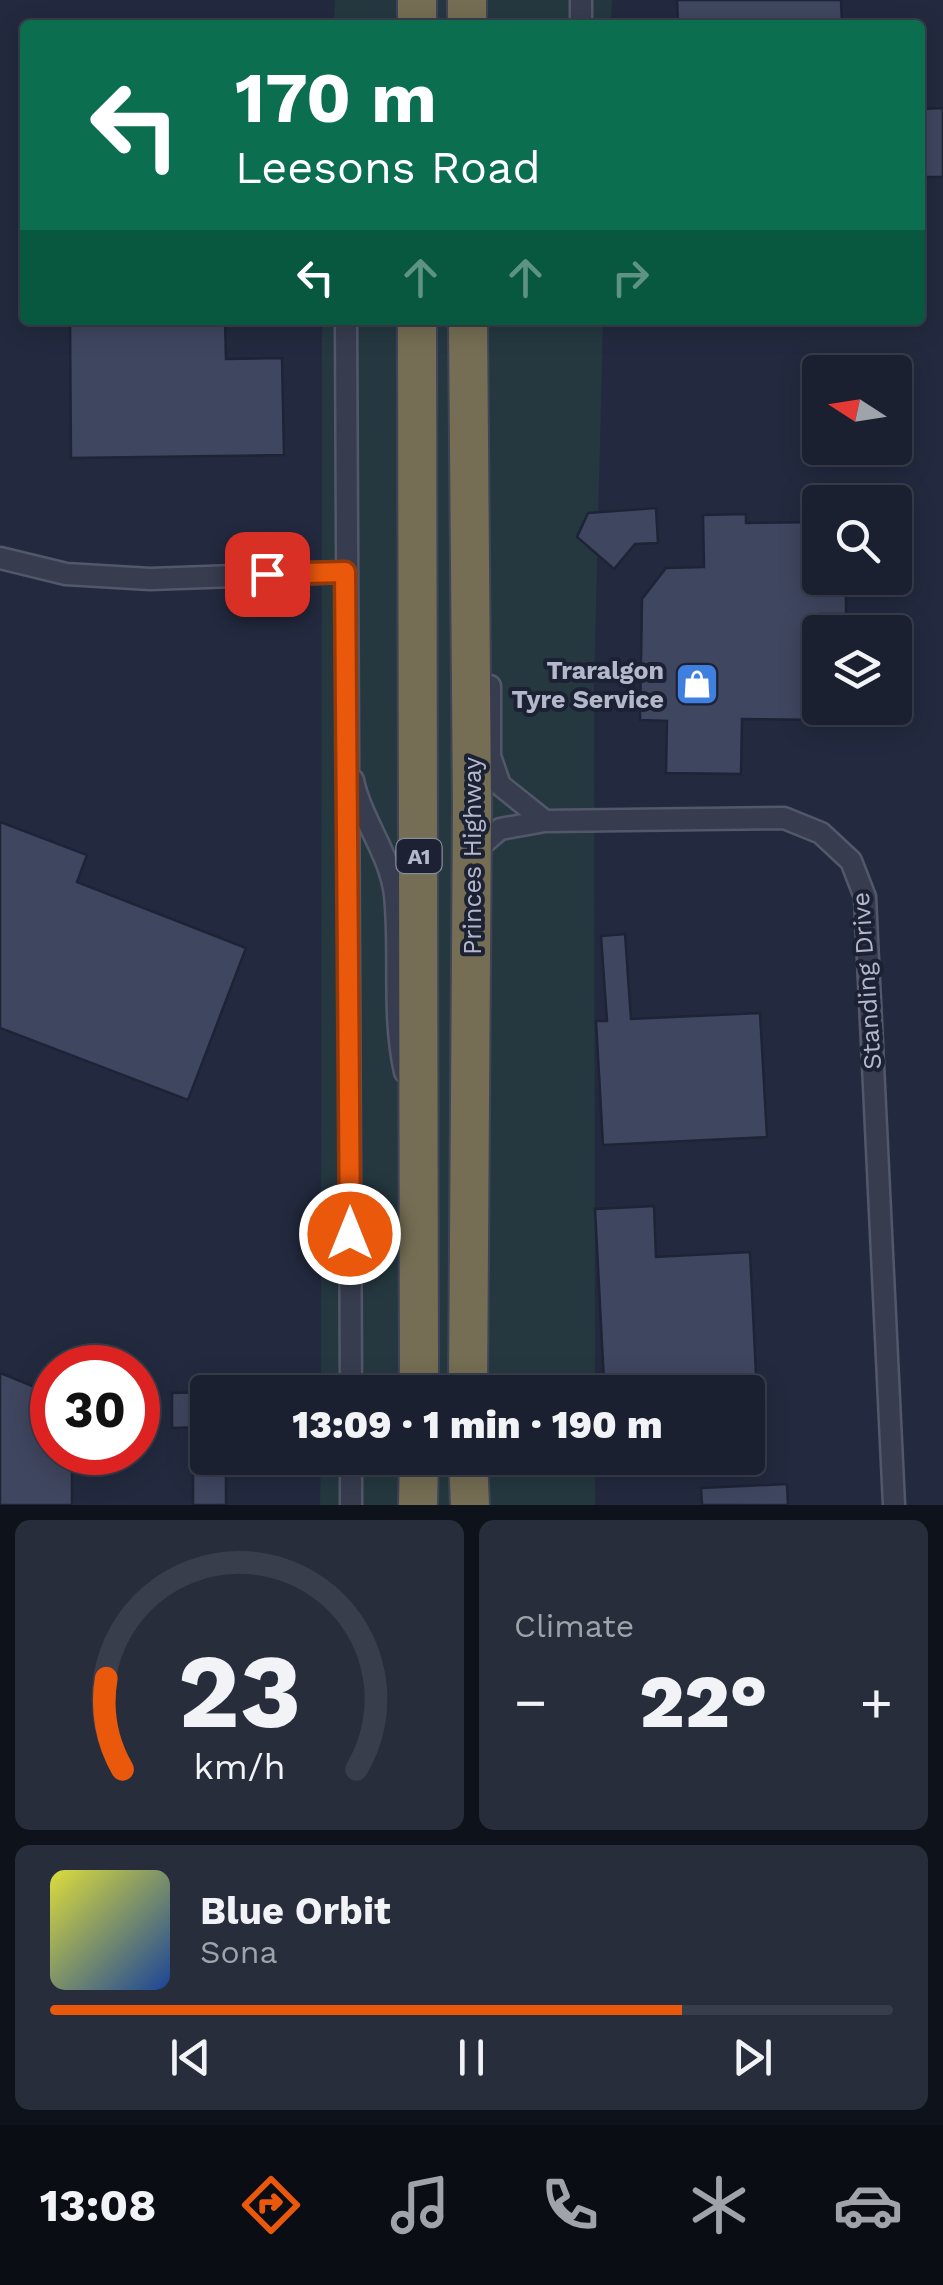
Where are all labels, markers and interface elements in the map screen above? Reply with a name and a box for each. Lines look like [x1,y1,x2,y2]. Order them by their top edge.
text: 170 m [235,57,437,139]
icon: left [70,60,200,190]
text: Leesons Road [235,141,541,194]
icon: left [288,250,343,305]
icon: ahead [393,250,448,305]
icon: ahead [498,250,553,305]
icon: right [603,250,658,305]
north arrow [802,355,912,465]
map controls [802,355,912,725]
button: search [802,485,912,595]
pin [225,532,310,617]
icon: arrive [240,547,295,602]
button: layers [802,615,912,725]
place label: Traralgon Tyre Service [512,656,664,714]
shop icon: Traralgon Tyre Service [674,661,720,707]
street label: Princes Highway [458,757,487,955]
road number: A1 [396,839,442,873]
street label: Standing Drive [846,891,887,1071]
position arrow [298,1182,402,1286]
speed limit sign: 30 [30,1345,160,1475]
text: 13:09 · 1 min · 190 m [292,1403,663,1447]
text: Climate [514,1607,634,1645]
text: 23 [178,1630,301,1752]
text: 22° [639,1657,768,1745]
text: − [514,1670,547,1734]
text: + [860,1670,893,1734]
text: km/h [193,1746,286,1788]
text: Blue Orbit [200,1889,391,1933]
text: Sona [200,1933,278,1971]
icon: previous [163,2030,218,2085]
icon: pause [444,2030,499,2085]
icon: next [725,2030,780,2085]
icon: directions [236,2170,306,2240]
icon: music [385,2170,455,2240]
icon: phone [535,2170,605,2240]
icon: climate [684,2170,754,2240]
icon: car [833,2170,903,2240]
text: 13:08 [40,2179,157,2232]

